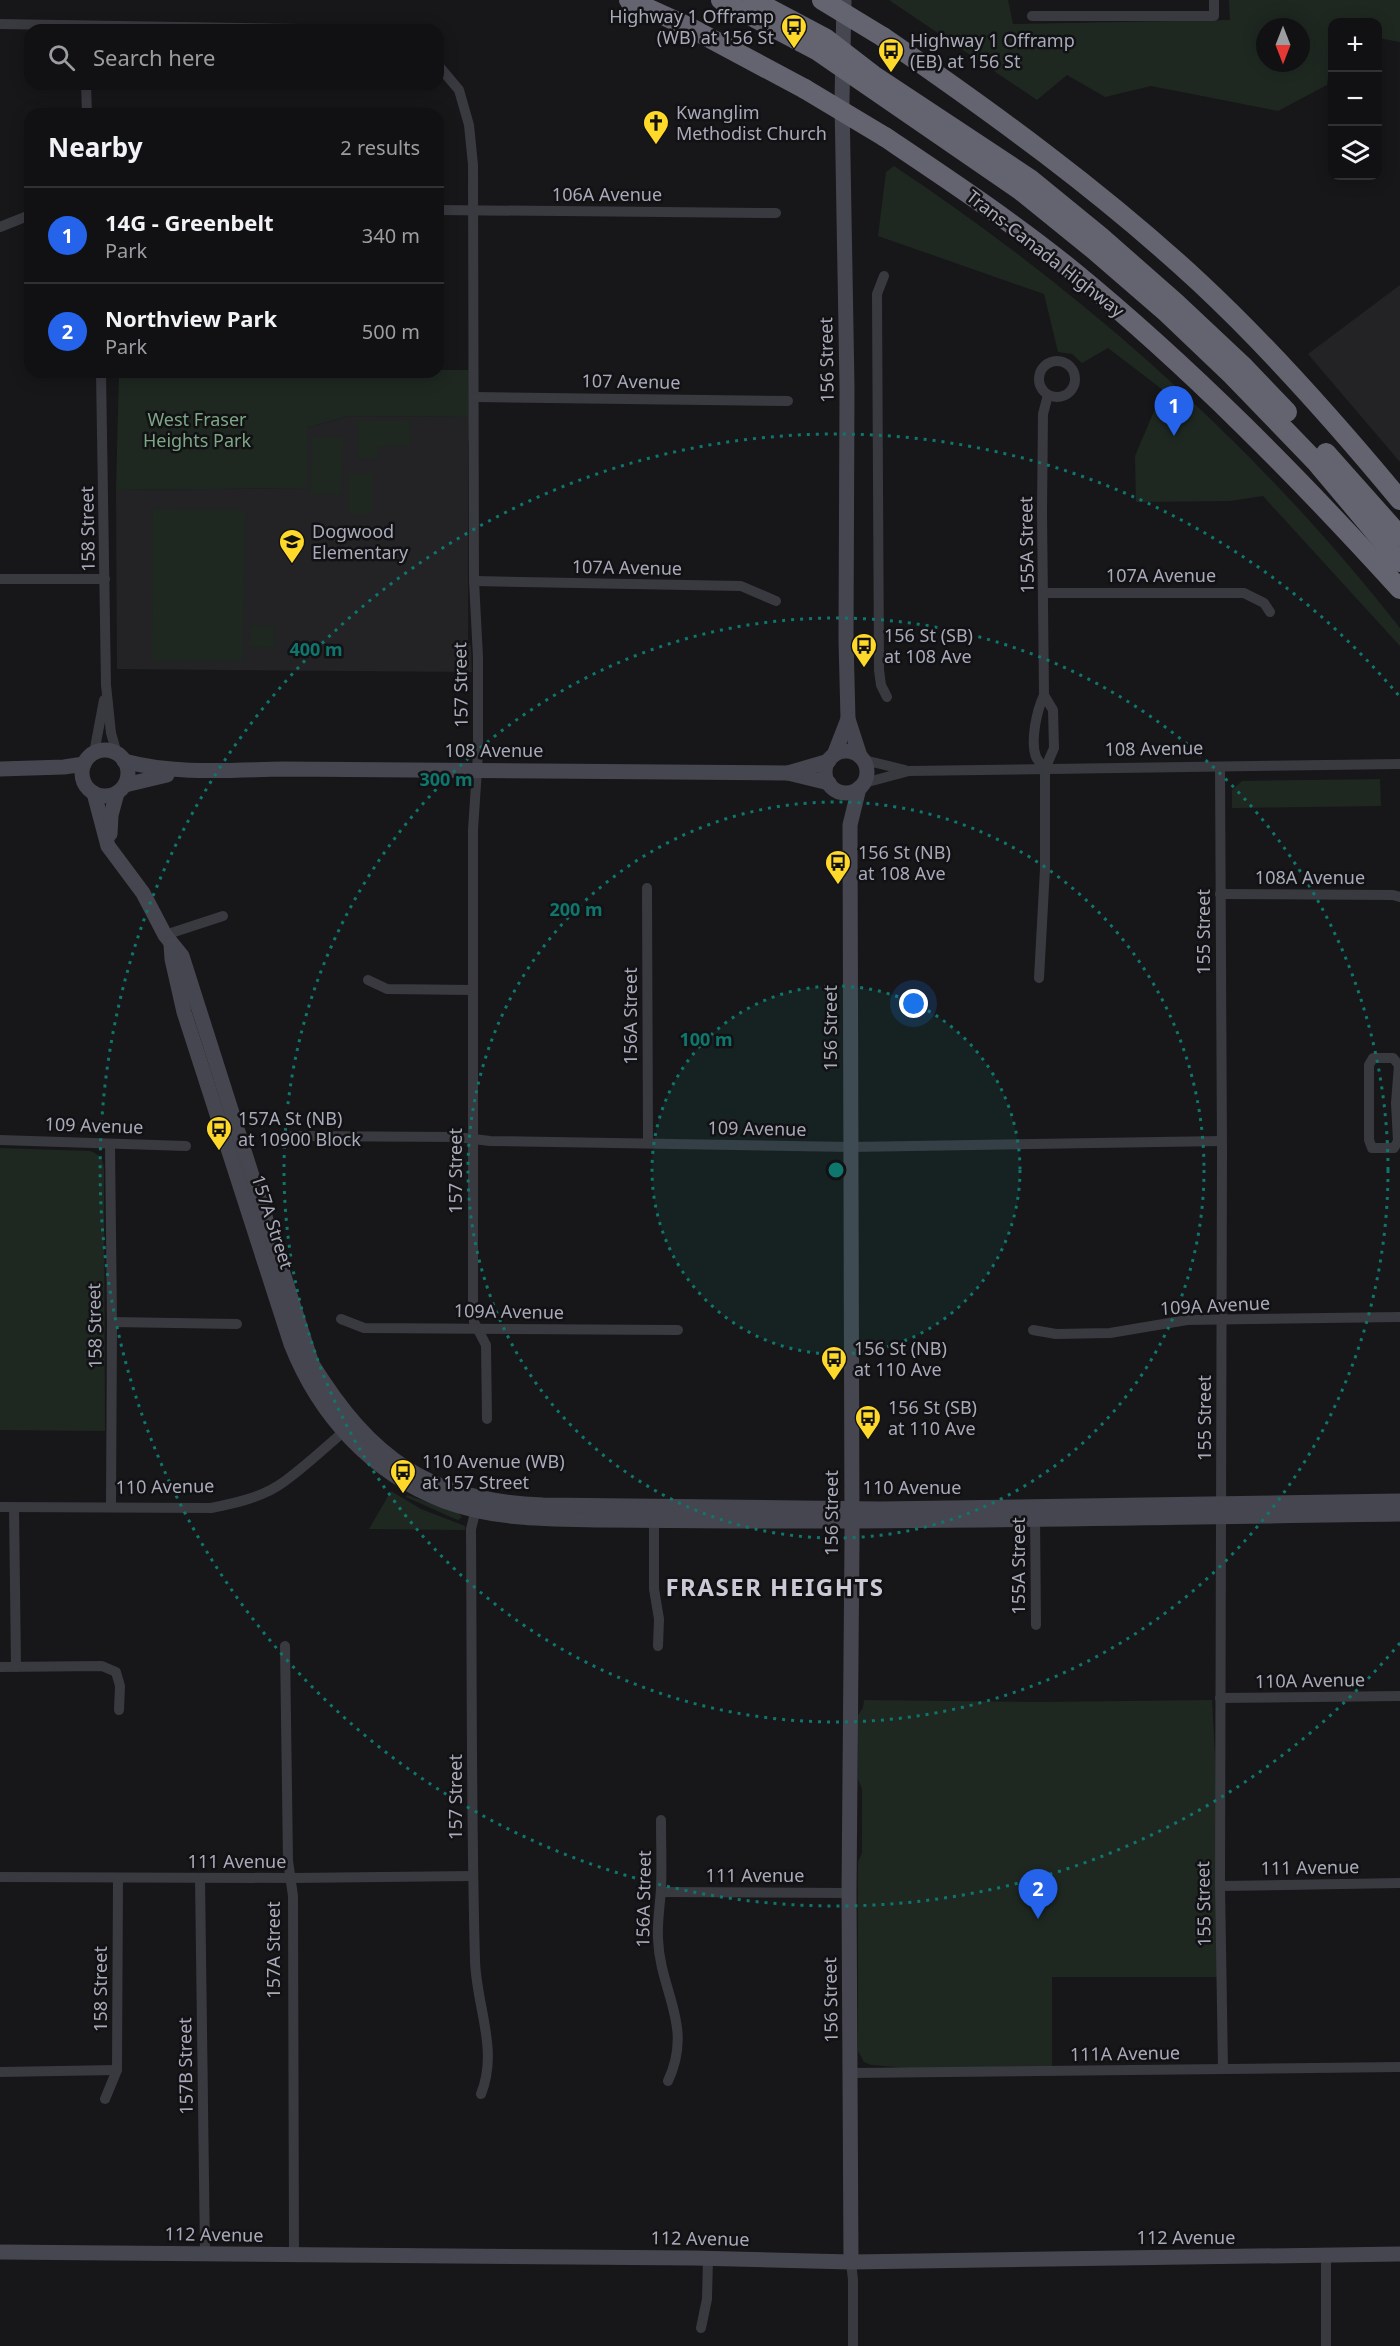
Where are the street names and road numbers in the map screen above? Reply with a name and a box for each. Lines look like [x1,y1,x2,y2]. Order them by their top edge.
street label: 106A Avenue [552,182,662,206]
street label: Trans-Canada Highway [962,184,1130,323]
street label: 156 Street [813,316,839,403]
street label: 107 Avenue [581,368,681,394]
street label: 158 Street [74,485,100,572]
street label: 155A Street [1013,496,1039,594]
street label: 107A Avenue [572,554,682,580]
street label: 107A Avenue [1106,563,1216,587]
street label: 157 Street [447,641,473,728]
street label: 108 Avenue [1104,735,1204,761]
street label: 108 Avenue [445,738,543,762]
street label: 108A Avenue [1255,865,1365,889]
street label: 155 Street [1191,889,1215,975]
street label: 156A Street [618,967,642,1065]
street label: 156 Street [818,985,842,1071]
street label: 109 Avenue [44,1111,144,1139]
street label: 109 Avenue [707,1115,807,1141]
street label: 157 Street [443,1128,467,1214]
street label: 157A Street [247,1172,300,1272]
street label: 158 Street [81,1282,107,1369]
street label: 109A Avenue [1159,1290,1271,1320]
street label: 109A Avenue [454,1298,564,1324]
street label: 155 Street [1192,1375,1216,1461]
street label: 156 Street [819,1470,843,1556]
street label: 110 Avenue [115,1473,215,1499]
street label: 110 Avenue [863,1475,961,1499]
street label: 155A Street [1006,1517,1030,1615]
street label: 110A Avenue [1255,1667,1365,1693]
street label: 157 Street [443,1754,467,1840]
street label: 111 Avenue [188,1849,286,1873]
street label: 156A Street [630,1850,656,1948]
street label: 111 Avenue [1260,1854,1360,1880]
street label: 155 Street [1190,1860,1216,1947]
street label: 111 Avenue [706,1863,804,1887]
street label: 157A Street [261,1901,285,1999]
street label: 158 Street [88,1946,112,2032]
street label: 156 Street [817,1956,843,2043]
street label: 157B Street [172,2017,198,2115]
street label: 111A Avenue [1070,2040,1180,2066]
street label: 112 Avenue [164,2221,264,2247]
street label: 112 Avenue [650,2225,750,2251]
street label: 112 Avenue [1137,2225,1235,2249]

